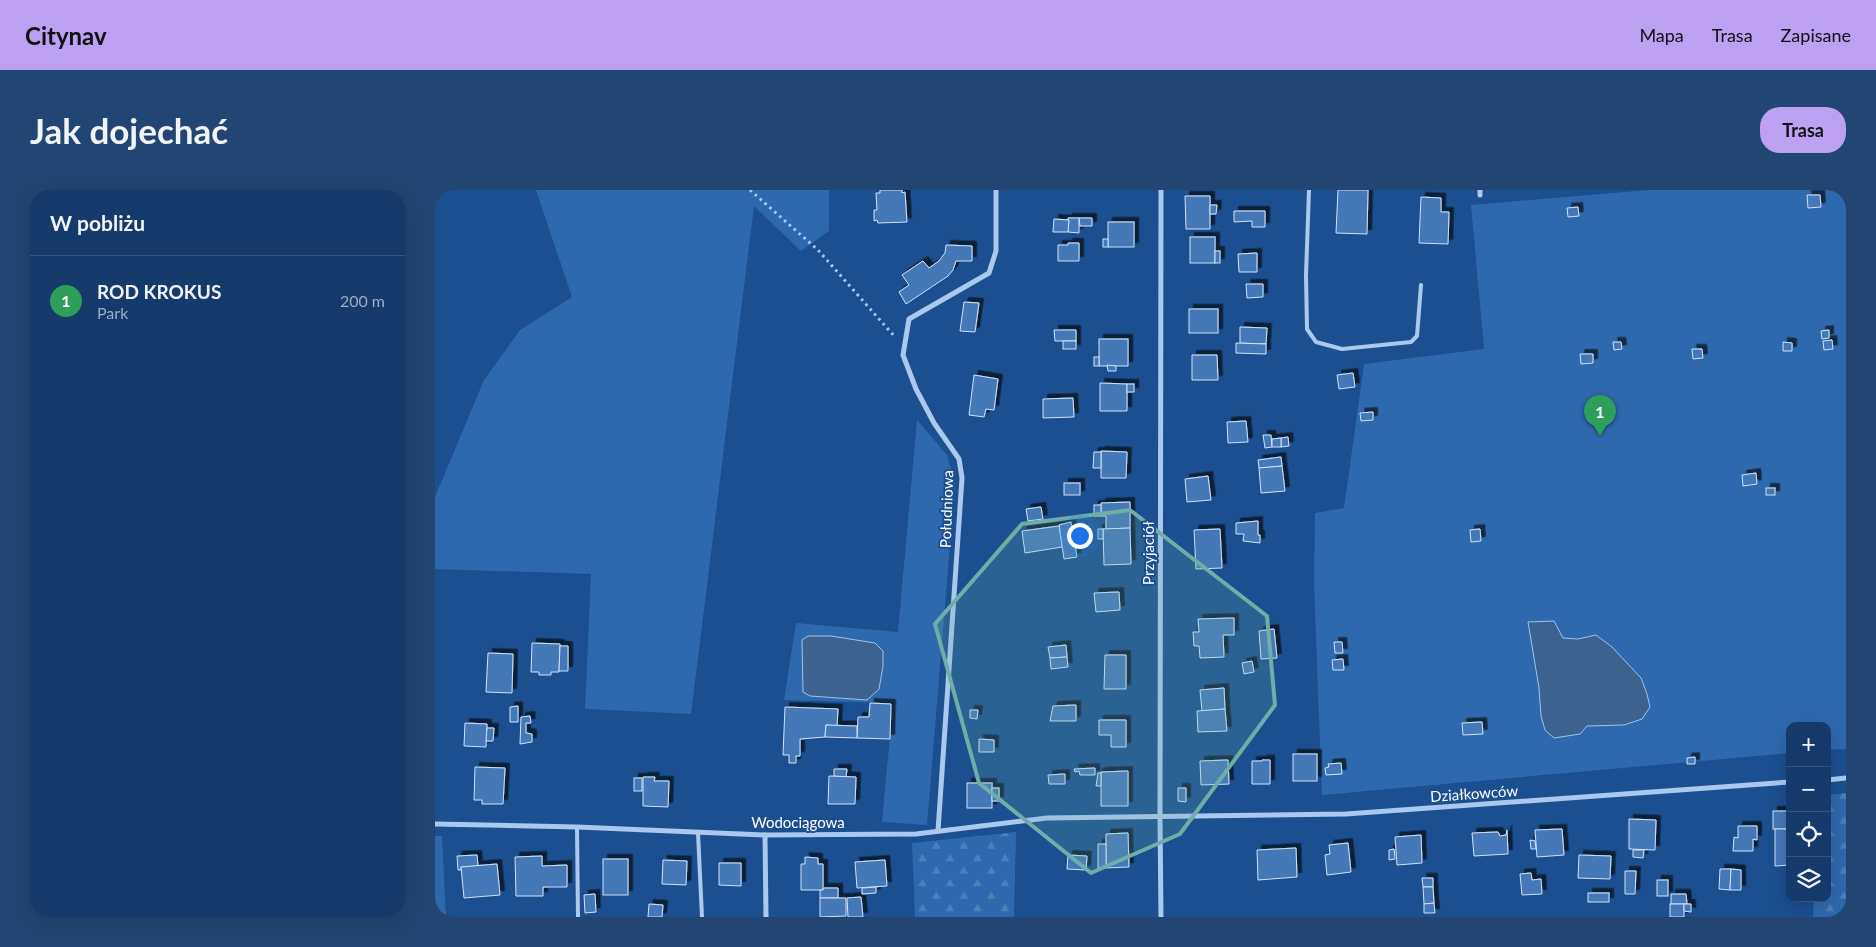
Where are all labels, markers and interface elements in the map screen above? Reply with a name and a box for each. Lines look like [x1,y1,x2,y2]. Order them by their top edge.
text: Citynav [25,21,107,50]
text: Mapa [1639,24,1684,46]
text: Trasa [1712,24,1753,46]
text: Zapisane [1781,24,1851,46]
button: Trasa [1760,107,1846,153]
text: Jak dojechać [30,109,228,151]
text: W pobliżu [50,210,145,235]
text: ROD KROKUS [97,280,221,303]
text: 1 [61,291,71,310]
text: 200 m [340,291,385,310]
text: Park [97,303,128,322]
pin: 1 [1584,395,1616,436]
street label: Południowa [936,470,956,548]
street label: Przyjaciół [1139,521,1157,585]
your location [1067,523,1093,549]
map controls [1786,722,1831,902]
button: + [1786,722,1831,767]
button: − [1786,767,1831,812]
street label: Działkowców [1429,781,1519,805]
button: locate [1786,812,1831,857]
street label: Wodociągowa [751,813,845,831]
button: layers [1786,857,1831,902]

